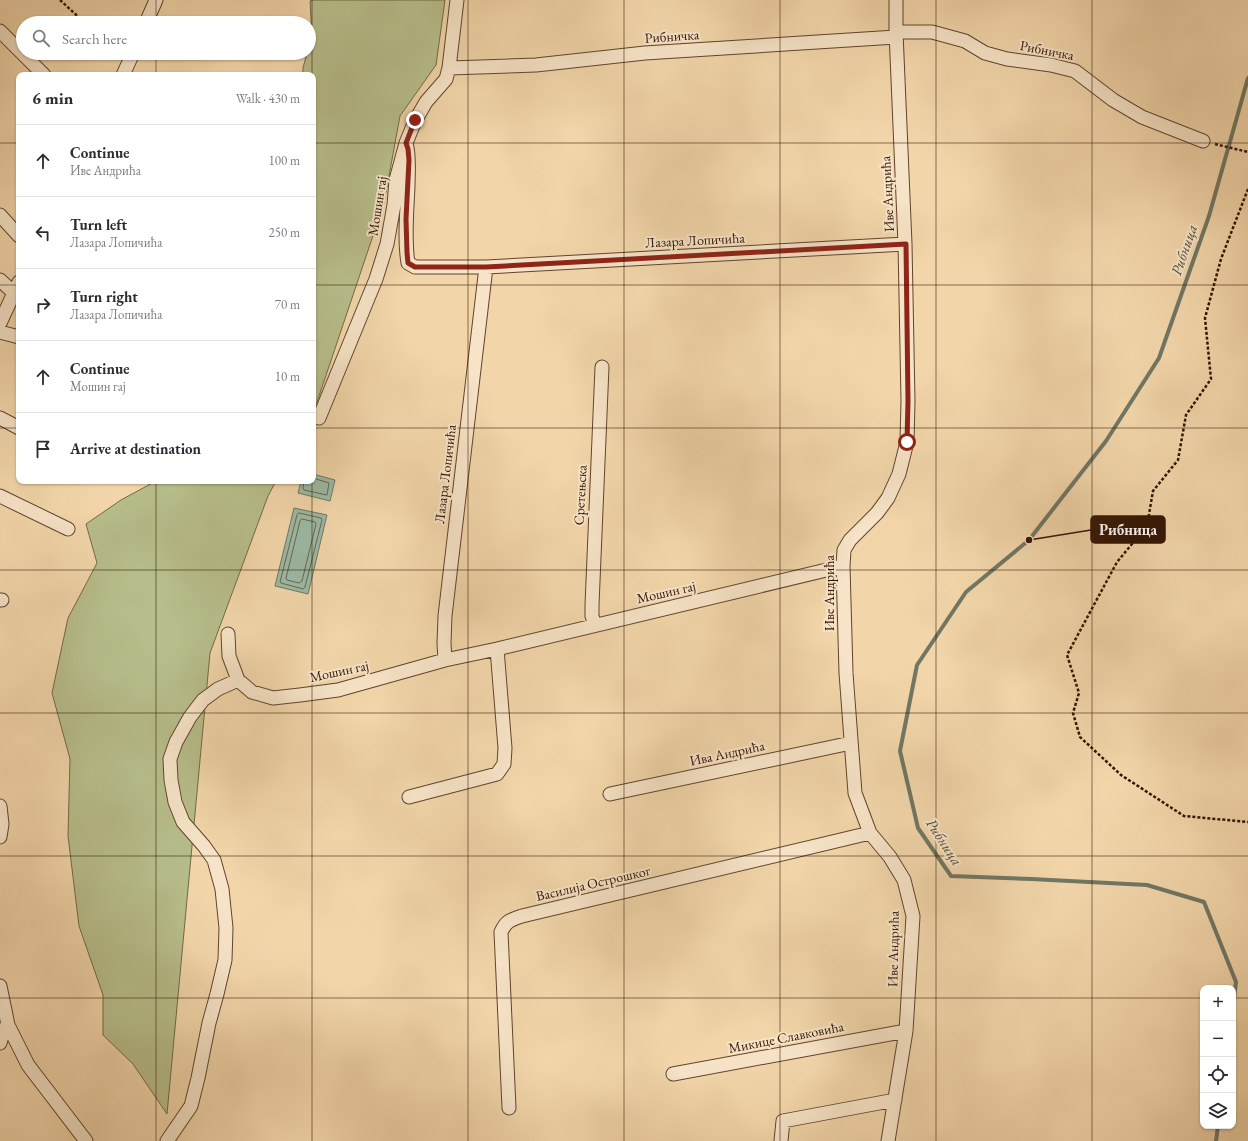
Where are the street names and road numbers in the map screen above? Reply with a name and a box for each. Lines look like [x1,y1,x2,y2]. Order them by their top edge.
street label: Рибничка [644,25,700,47]
street label: Рибничка [1018,36,1076,64]
street label: Иве Андрића [876,155,898,233]
street label: Мошин гај [363,175,391,237]
street label: Лазара Лопичића [645,228,746,252]
street label: Лазара Лопичића [430,423,460,524]
street label: Сретењска [569,464,591,526]
street label: Иве Андрића [820,554,838,631]
street label: Мошин гај [635,576,697,608]
street label: Мошин гај [308,656,370,686]
street label: Ива Андрића [688,736,767,770]
street label: Василија Острошког [534,861,652,905]
street label: Иве Андрића [883,910,903,987]
street label: Микице Славковића [727,1017,846,1057]

